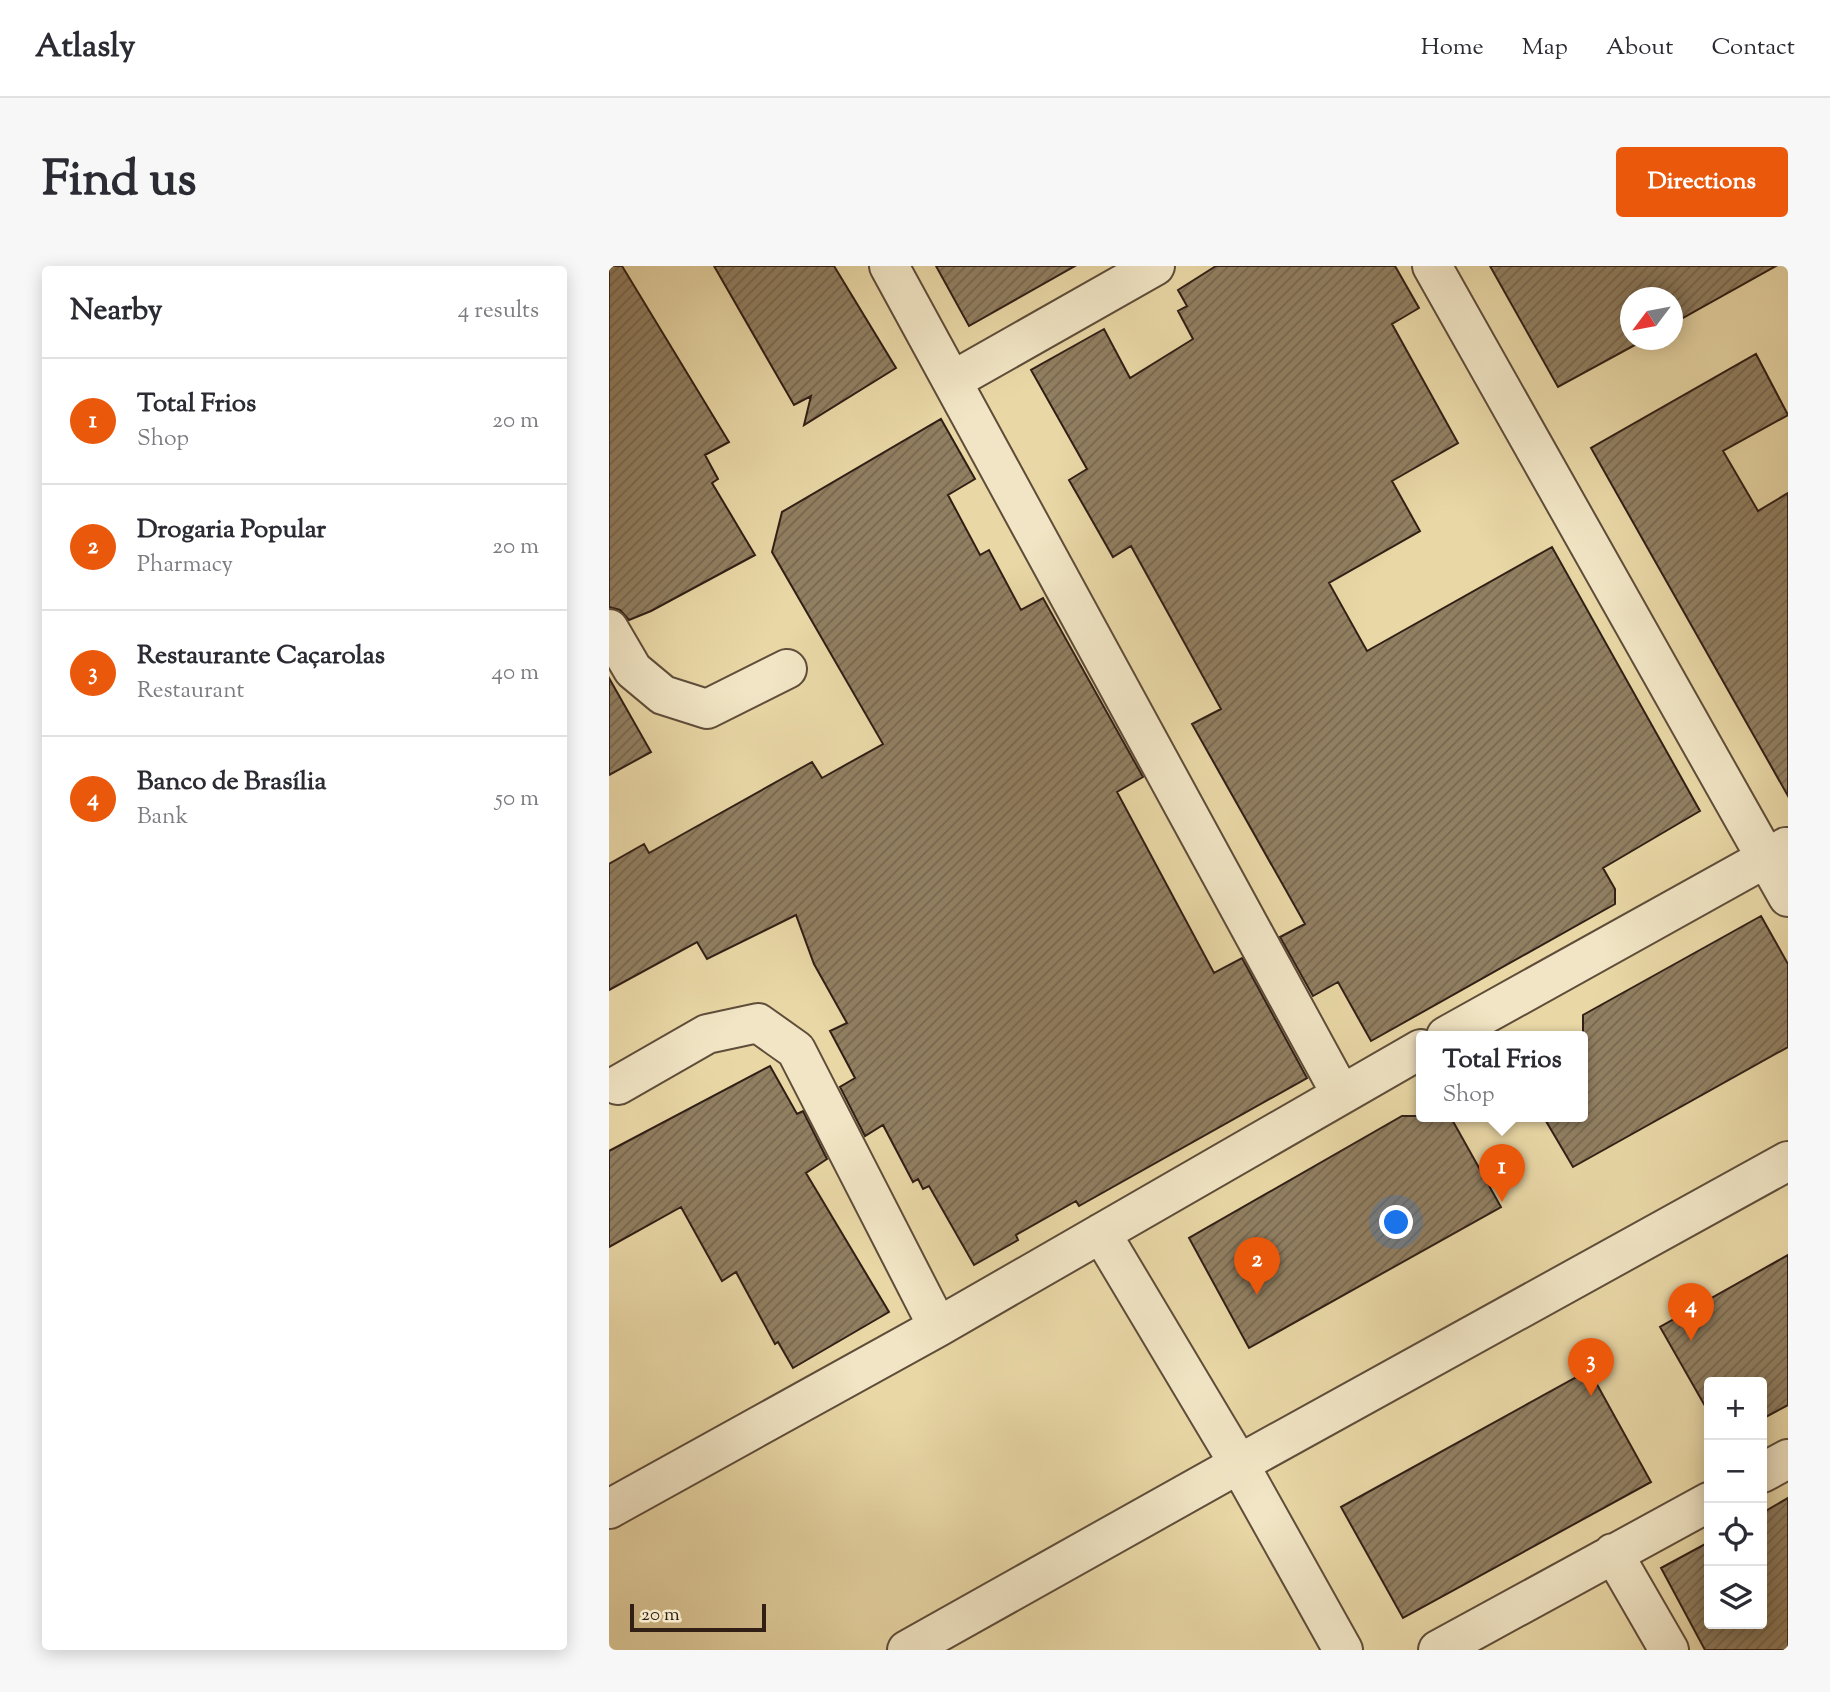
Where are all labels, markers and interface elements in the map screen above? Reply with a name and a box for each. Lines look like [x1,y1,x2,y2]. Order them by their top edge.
text: Atlasly [35,24,135,72]
text: Home [1421,31,1484,65]
text: Map [1522,31,1568,65]
text: About [1606,31,1673,65]
text: Contact [1711,31,1795,65]
text: Find us [42,147,196,217]
button: Directions [1616,147,1788,217]
north arrow [1620,287,1683,350]
text: Nearby [70,290,162,333]
text: 4 results [458,295,539,328]
text: Total Frios [137,386,256,423]
text: 1 [89,405,97,438]
text: 20 m [492,405,539,438]
text: Shop [137,423,189,456]
text: Drogaria Popular [137,512,326,549]
text: 2 [88,531,98,564]
text: 20 m [492,531,539,564]
text: Pharmacy [137,549,233,582]
text: Restaurante Caçarolas [137,638,385,675]
text: 3 [88,657,98,690]
text: 40 m [492,657,539,690]
text: Restaurant [137,675,244,708]
text: Banco de Brasília [137,764,326,801]
text: 4 [87,783,99,816]
text: 50 m [495,783,539,816]
text: Bank [137,801,188,834]
popup [1416,1031,1588,1122]
text: Total Frios [1442,1042,1562,1079]
text: Shop [1442,1079,1495,1112]
pin: 1 [1479,1144,1525,1202]
your location [1379,1205,1413,1239]
pin: 2 [1234,1237,1280,1295]
pin: 4 [1668,1283,1714,1341]
pin: 3 [1568,1338,1614,1396]
map controls [1704,1377,1767,1629]
button: + [1704,1377,1767,1440]
button: − [1704,1440,1767,1503]
button: locate [1704,1503,1767,1566]
button: layers [1704,1566,1767,1629]
scale bar [630,1601,767,1633]
text: 20 m [641,1602,680,1629]

